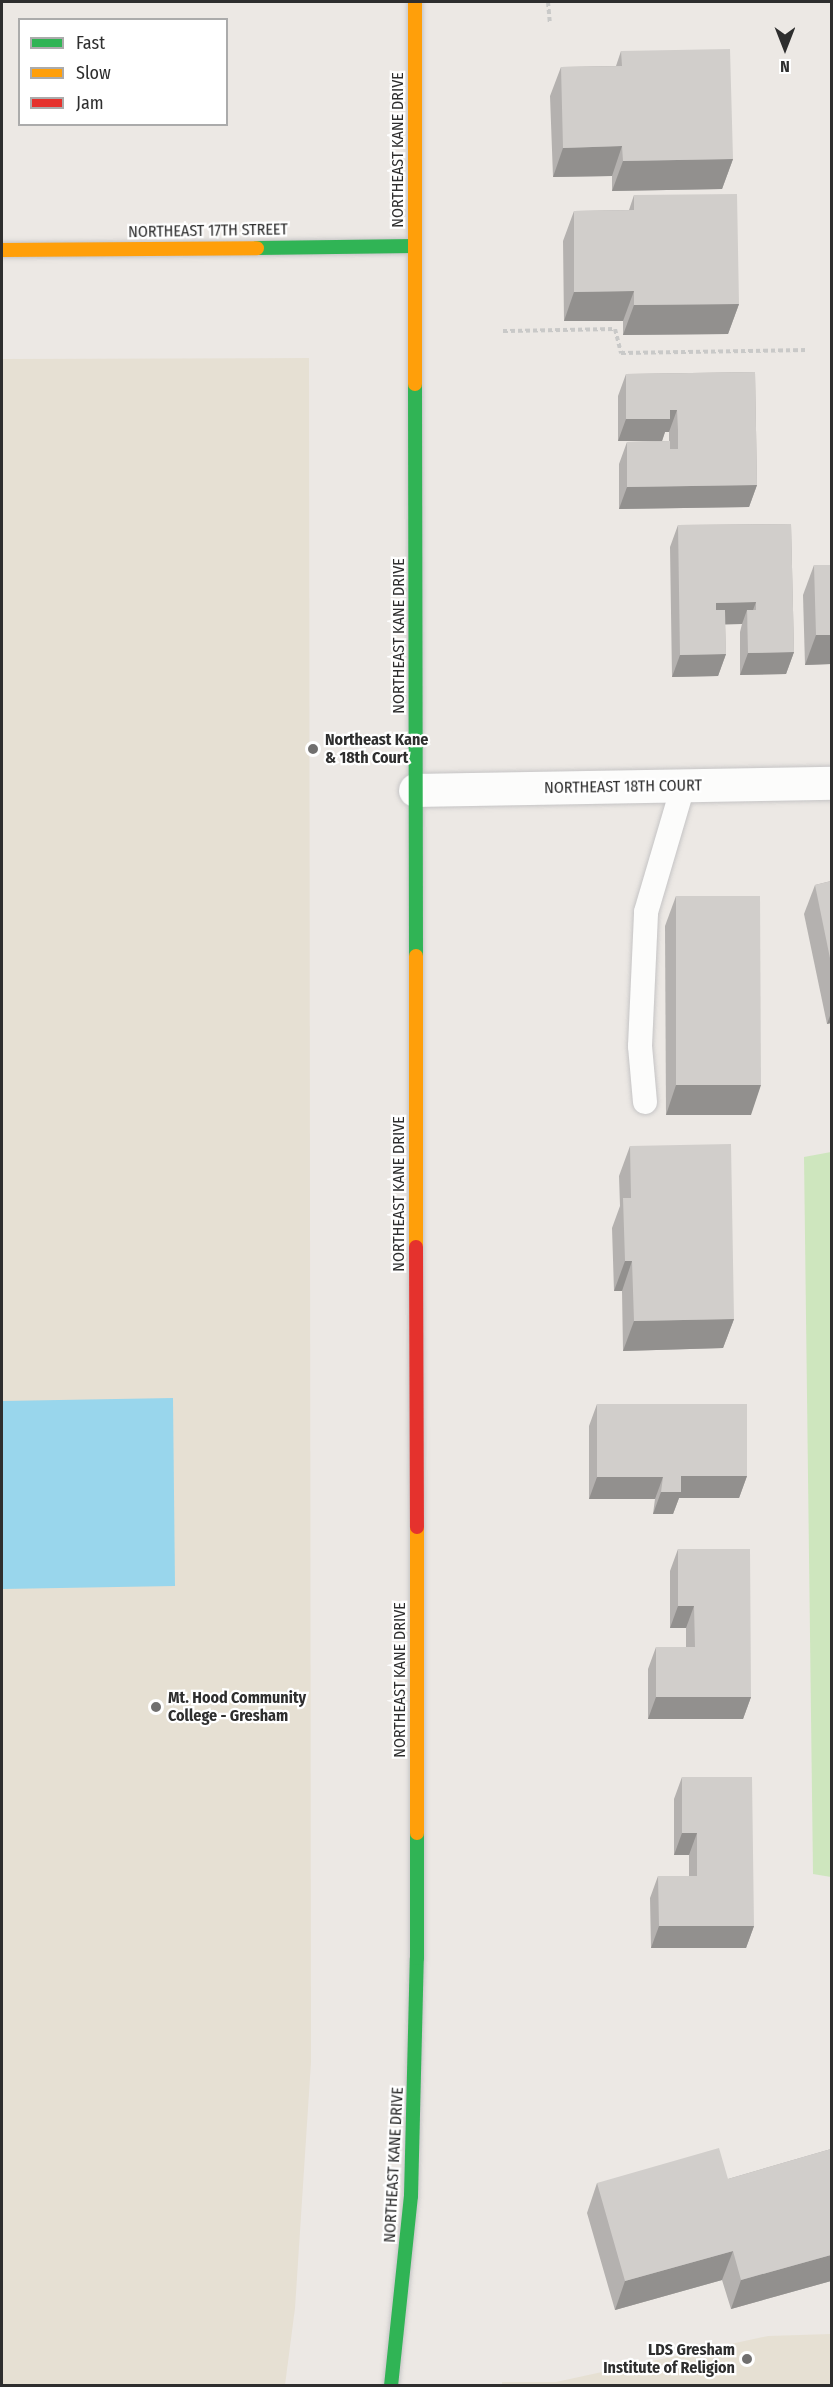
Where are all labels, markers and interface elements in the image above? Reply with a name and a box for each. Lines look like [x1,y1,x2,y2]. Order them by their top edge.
legend [18,18,228,126]
north arrow [755,18,815,78]
text: Fast [76,32,105,54]
text: N [780,57,790,76]
text: Slow [76,62,111,84]
street label: NORTHEAST KANE DRIVE [388,72,408,228]
text: Jam [76,92,104,114]
street label: NORTHEAST 17TH STREET [128,220,288,242]
street label: NORTHEAST KANE DRIVE [389,558,409,714]
place label: Northeast Kane & 18th Court [325,730,428,768]
marker: Northeast Kane & 18th Court [306,742,320,756]
street label: NORTHEAST 18TH COURT [544,776,702,798]
street label: NORTHEAST KANE DRIVE [389,1116,409,1272]
street label: NORTHEAST KANE DRIVE [390,1602,410,1758]
place label: Mt. Hood Community College - Gresham [168,1688,306,1726]
marker: Mt. Hood Community College - Gresham [149,1700,163,1714]
street label: NORTHEAST KANE DRIVE [380,2087,408,2243]
place label: LDS Gresham Institute of Religion [603,2340,735,2378]
marker: LDS Gresham Institute of Religion [740,2352,754,2366]

